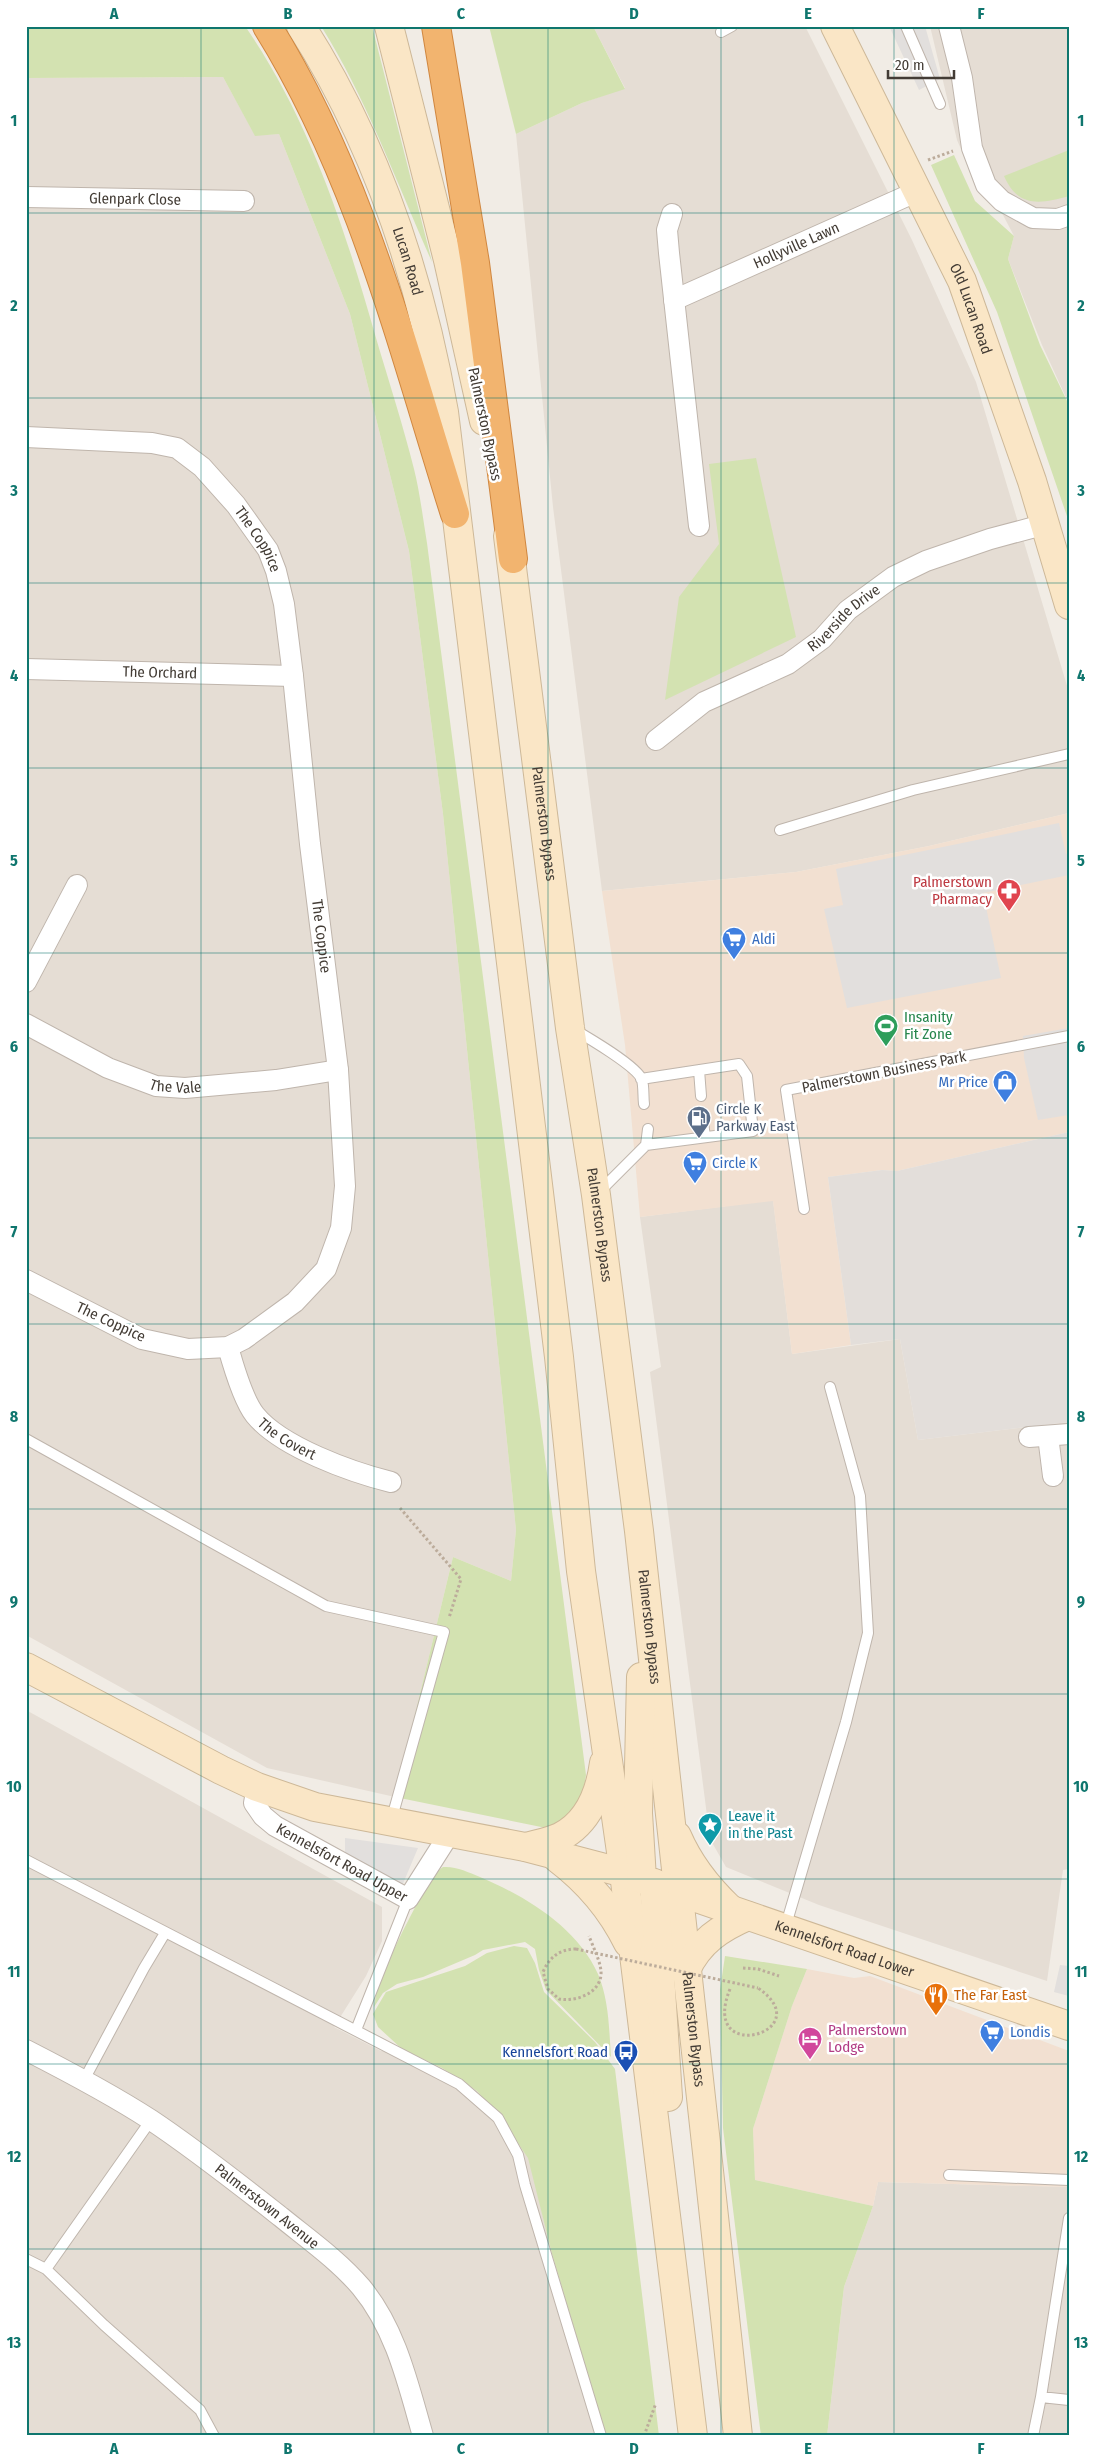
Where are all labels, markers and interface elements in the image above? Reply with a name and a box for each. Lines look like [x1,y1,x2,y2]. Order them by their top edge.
text: A [109,4,119,23]
text: B [284,4,293,23]
text: C [457,4,466,23]
text: D [629,4,639,23]
text: E [804,4,812,23]
text: F [977,4,985,23]
scale bar [888,48,954,80]
text: 20 m [895,56,925,74]
text: 1 [11,111,17,130]
text: 1 [1078,111,1084,130]
street label: Glenpark Close [89,189,181,209]
street label: Hollyville Lawn [751,218,842,272]
street label: Lucan Road [389,225,427,297]
street label: Old Lucan Road [946,260,996,356]
text: 2 [9,296,18,315]
text: 2 [1076,296,1085,315]
street label: Palmerston Bypass [464,366,506,482]
text: 3 [9,481,18,500]
text: 3 [1076,481,1085,500]
street label: The Coppice [231,503,285,575]
street label: Riverside Drive [804,581,884,656]
street label: The Orchard [122,663,197,682]
text: 4 [10,666,18,685]
text: 4 [1077,666,1085,685]
street label: Palmerston Bypass [528,765,560,882]
text: 5 [10,851,18,870]
text: 5 [1077,851,1085,870]
place label: Palmerstown Pharmacy [913,873,992,908]
pharmacy icon: Palmerstown Pharmacy [996,878,1022,912]
street label: The Coppice [308,898,335,974]
supermarket icon: Aldi [721,926,747,960]
place label: Aldi [752,930,776,948]
place label: Insanity Fit Zone [904,1008,953,1043]
sports icon: Insanity Fit Zone [873,1013,899,1047]
text: 6 [10,1037,18,1056]
text: 6 [1077,1037,1085,1056]
street label: Palmerstown Business Park [800,1047,968,1097]
shop icon: Mr Price [992,1069,1018,1103]
place label: Mr Price [938,1073,988,1091]
street label: The Vale [147,1075,202,1097]
place label: Circle K Parkway East [716,1100,795,1135]
fuel station icon: Circle K Parkway East [686,1105,712,1139]
supermarket icon: Circle K [682,1150,708,1184]
place label: Circle K [712,1154,757,1172]
street label: Palmerston Bypass [583,1166,616,1283]
text: 7 [11,1222,18,1241]
text: 7 [1078,1222,1085,1241]
street label: The Coppice [74,1298,148,1346]
text: 8 [10,1407,19,1426]
text: 8 [1077,1407,1086,1426]
street label: The Covert [254,1414,319,1464]
street label: Palmerston Bypass [634,1568,665,1685]
text: 9 [10,1592,18,1611]
text: 9 [1077,1592,1085,1611]
text: 10 [6,1777,22,1796]
text: 10 [1073,1777,1089,1796]
place label: Leave it in the Past [728,1807,793,1842]
place icon: Leave it in the Past [697,1812,723,1846]
street label: Kennelsfort Road Upper [273,1819,411,1906]
street label: Kennelsfort Road Lower [772,1917,917,1981]
text: 11 [7,1962,21,1981]
text: 11 [1074,1962,1088,1981]
street label: Palmerston Bypass [678,1971,709,2088]
restaurant icon: The Far East [923,1982,949,2016]
place label: The Far East [954,1986,1027,2004]
supermarket icon: Londis [979,2019,1005,2053]
place label: Palmerstown Lodge [828,2021,907,2056]
place label: Londis [1010,2023,1050,2041]
hotel icon: Palmerstown Lodge [797,2026,823,2060]
bus stop icon: Kennelsfort Road [613,2039,639,2073]
place label: Kennelsfort Road [502,2043,608,2061]
text: 12 [7,2147,22,2166]
text: 12 [1074,2147,1089,2166]
street label: Palmerstown Avenue [211,2160,323,2253]
text: 13 [7,2333,22,2352]
text: 13 [1074,2333,1089,2352]
text: A [109,2439,119,2458]
text: B [284,2439,293,2458]
text: C [457,2439,466,2458]
text: D [629,2439,639,2458]
text: E [804,2439,812,2458]
text: F [977,2439,985,2458]

